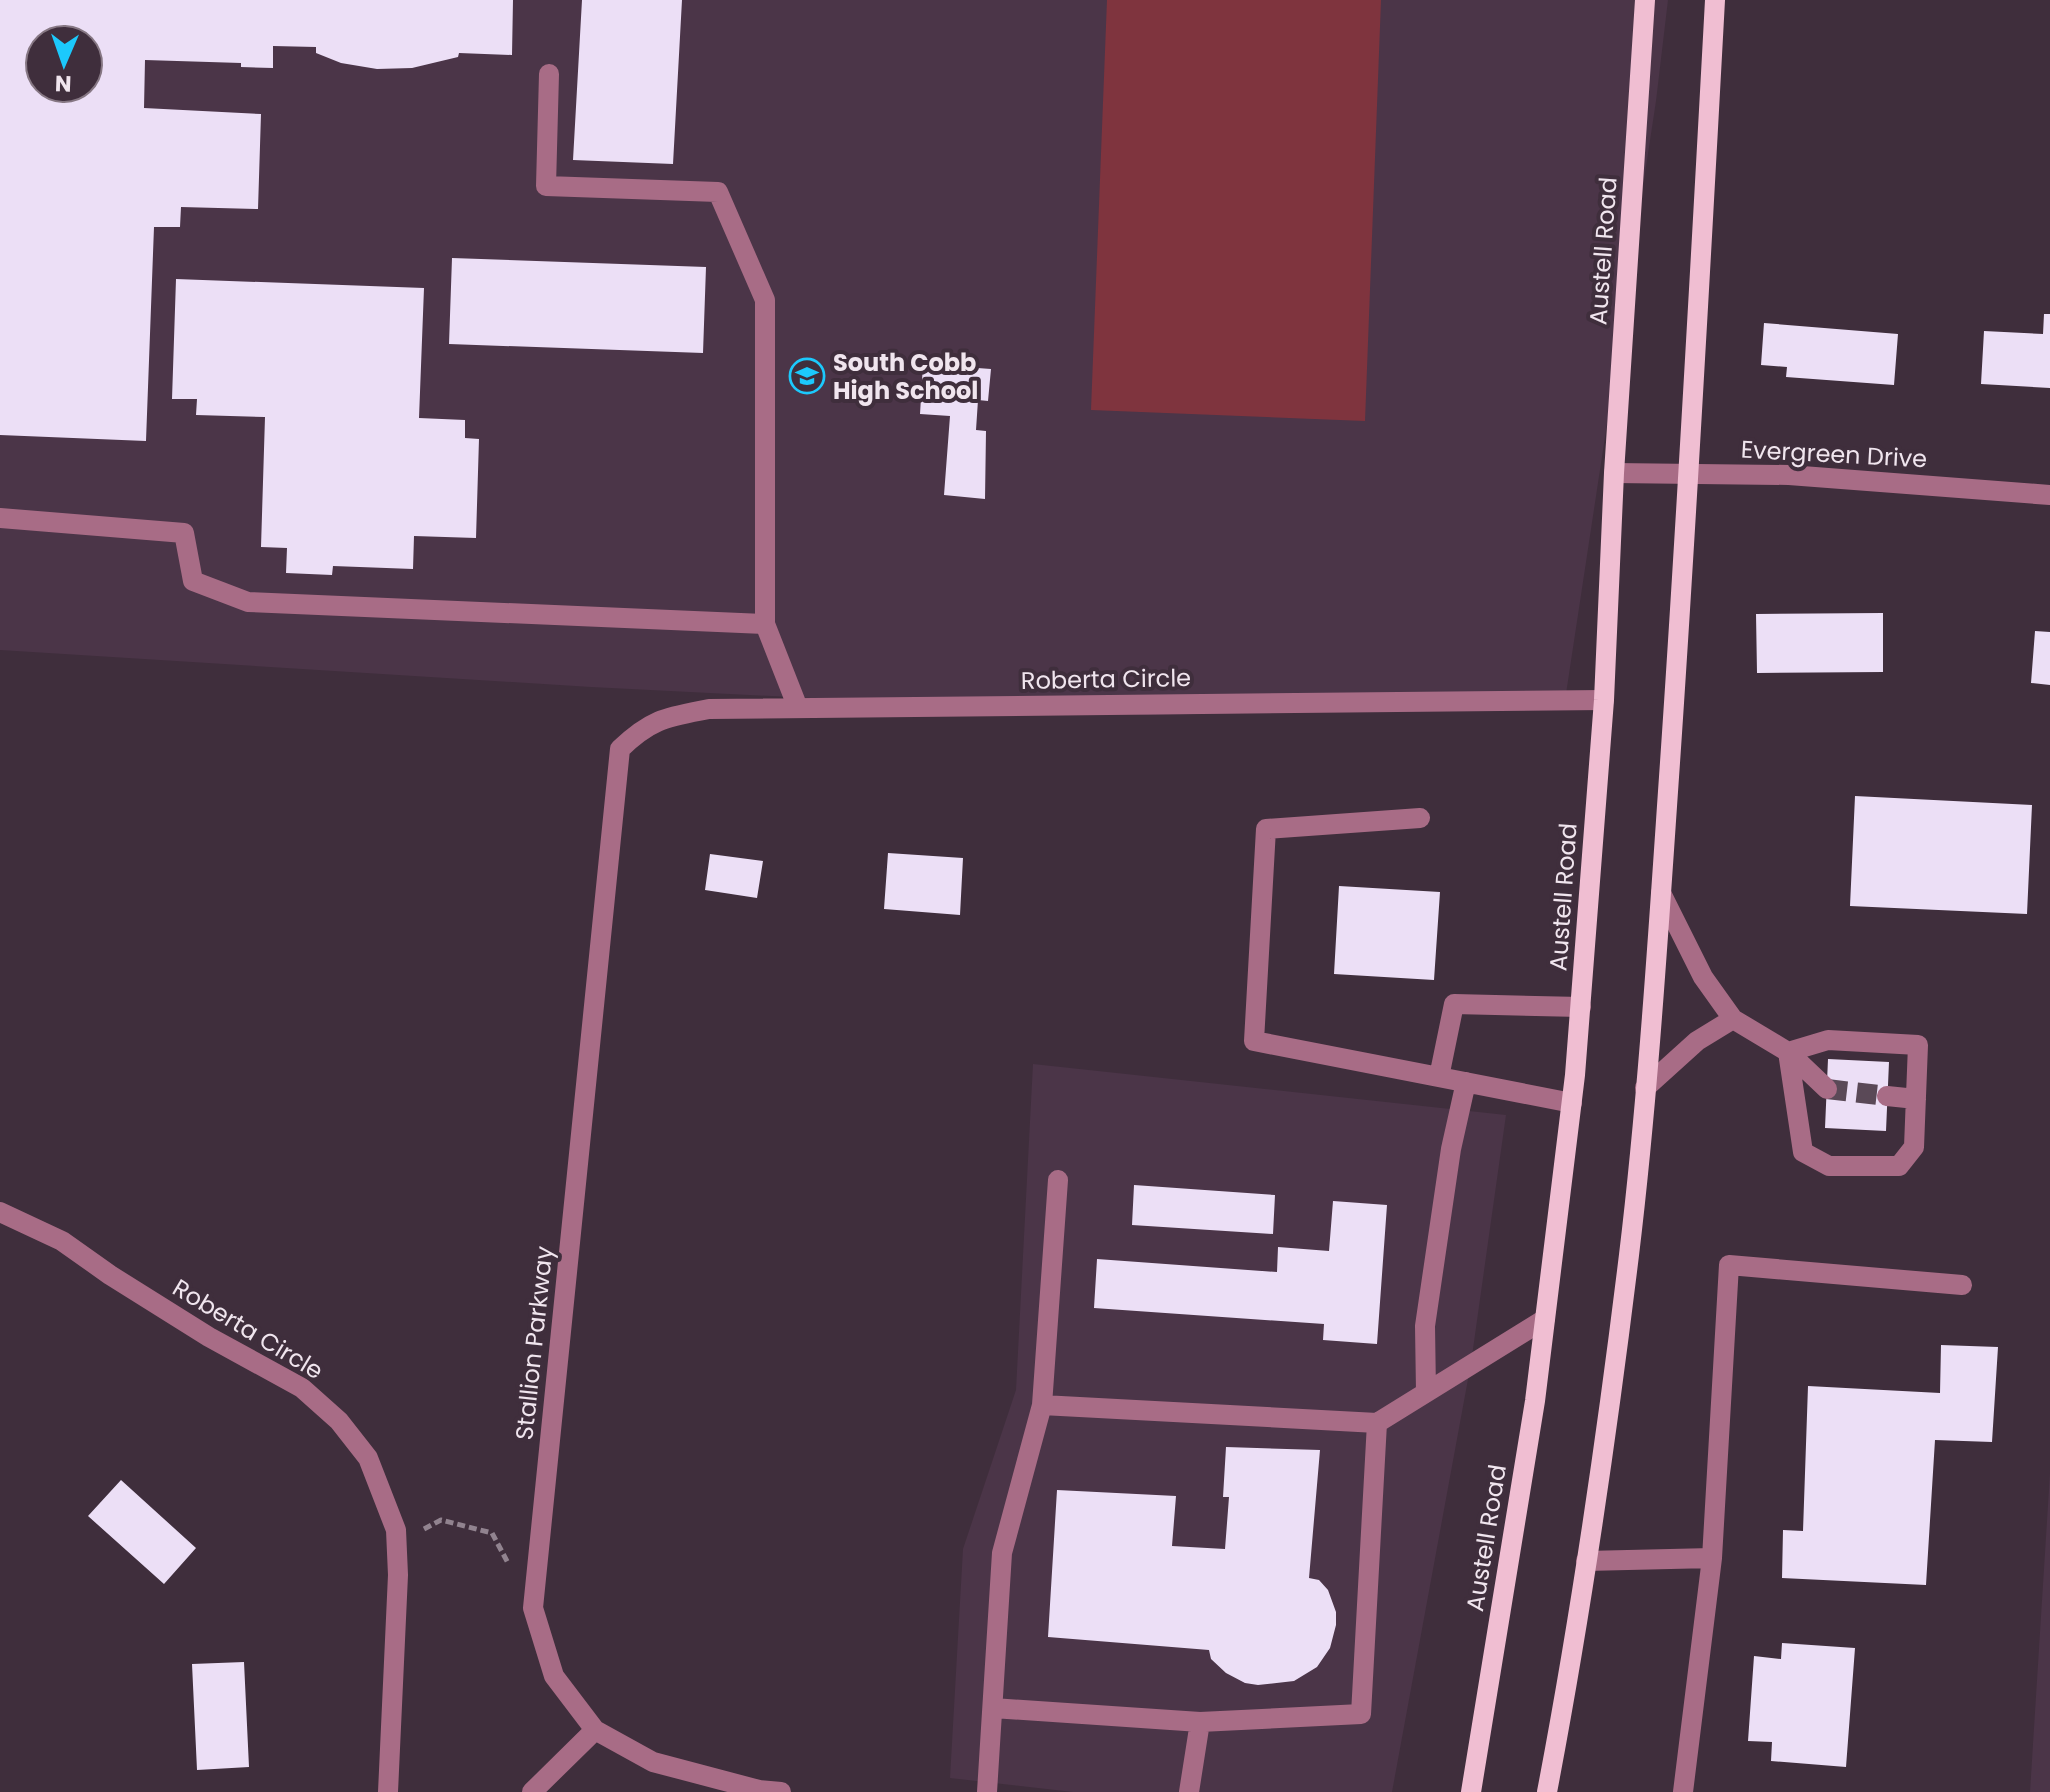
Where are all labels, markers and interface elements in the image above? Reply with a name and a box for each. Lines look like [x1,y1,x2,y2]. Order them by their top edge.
north arrow [24,24,104,104]
text: N [55,68,72,99]
street label: Austell Road [1581,176,1625,326]
place label: South Cobb High School [833,346,978,407]
school or university icon: South Cobb High School [788,357,826,395]
street label: Evergreen Drive [1740,433,1928,475]
street label: Roberta Circle [1021,661,1191,697]
street label: Austell Road [1541,822,1585,972]
street label: Stallion Parkway [507,1244,561,1442]
street label: Roberta Circle [167,1271,329,1387]
street label: Austell Road [1458,1462,1514,1614]

